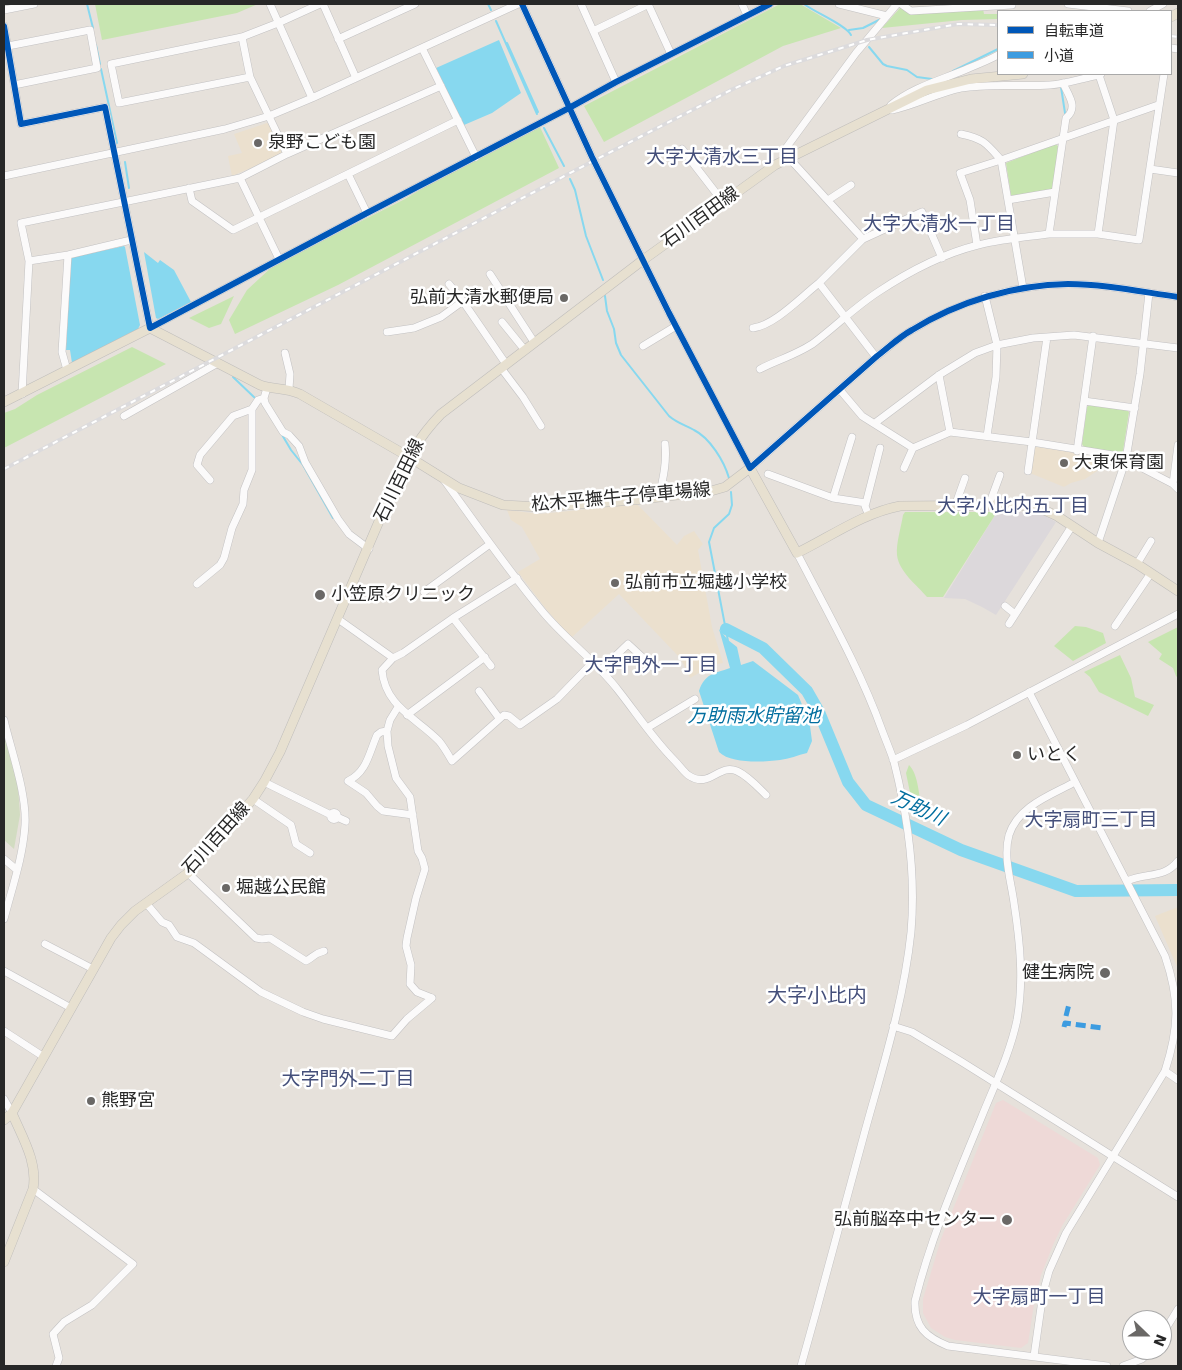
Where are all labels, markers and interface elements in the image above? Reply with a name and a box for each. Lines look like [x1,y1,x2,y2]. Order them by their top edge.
legend [997,10,1172,75]
text: 自転車道 [1044,22,1104,40]
text: 小道 [1044,47,1074,65]
place label: 泉野こども園 [268,132,376,154]
marker: 泉野こども園 [252,137,264,149]
district label: 大字大清水三丁目 [646,147,798,169]
street label: 石川百田線 [658,183,744,253]
district label: 大字大清水一丁目 [863,214,1015,236]
place label: 弘前大清水郵便局 [410,287,554,309]
marker: 弘前大清水郵便局 [558,292,570,304]
street label: 石川百田線 [371,436,429,526]
place label: 大東保育園 [1074,452,1164,474]
marker: 大東保育園 [1058,457,1070,469]
street label: 松木平撫牛子停車場線 [530,479,712,517]
district label: 大字小比内五丁目 [937,496,1089,518]
place label: 弘前市立堀越小学校 [625,572,787,594]
marker: 弘前市立堀越小学校 [609,577,621,589]
place label: 小笠原クリニック [331,584,475,606]
marker: 小笠原クリニック [313,588,327,602]
district label: 大字門外一丁目 [585,655,717,677]
water label: 万助雨水貯留池 [688,706,820,728]
place label: いとく [1027,744,1081,766]
marker: いとく [1011,749,1023,761]
water label: 万助川 [887,787,949,831]
street label: 石川百田線 [179,798,255,880]
district label: 大字扇町三丁目 [1025,810,1157,832]
place label: 堀越公民館 [236,877,326,899]
marker: 堀越公民館 [220,882,232,894]
place label: 健生病院 [1022,962,1094,984]
marker: 健生病院 [1098,966,1112,980]
district label: 大字小比内 [767,985,867,1009]
district label: 大字門外二丁目 [282,1069,414,1091]
place label: 熊野宮 [101,1090,155,1112]
marker: 熊野宮 [85,1095,97,1107]
place label: 弘前脳卒中センター [834,1209,996,1231]
marker: 弘前脳卒中センター [1000,1213,1014,1227]
district label: 大字扇町一丁目 [973,1287,1105,1309]
north arrow [1122,1310,1172,1360]
text: N [1150,1332,1170,1349]

